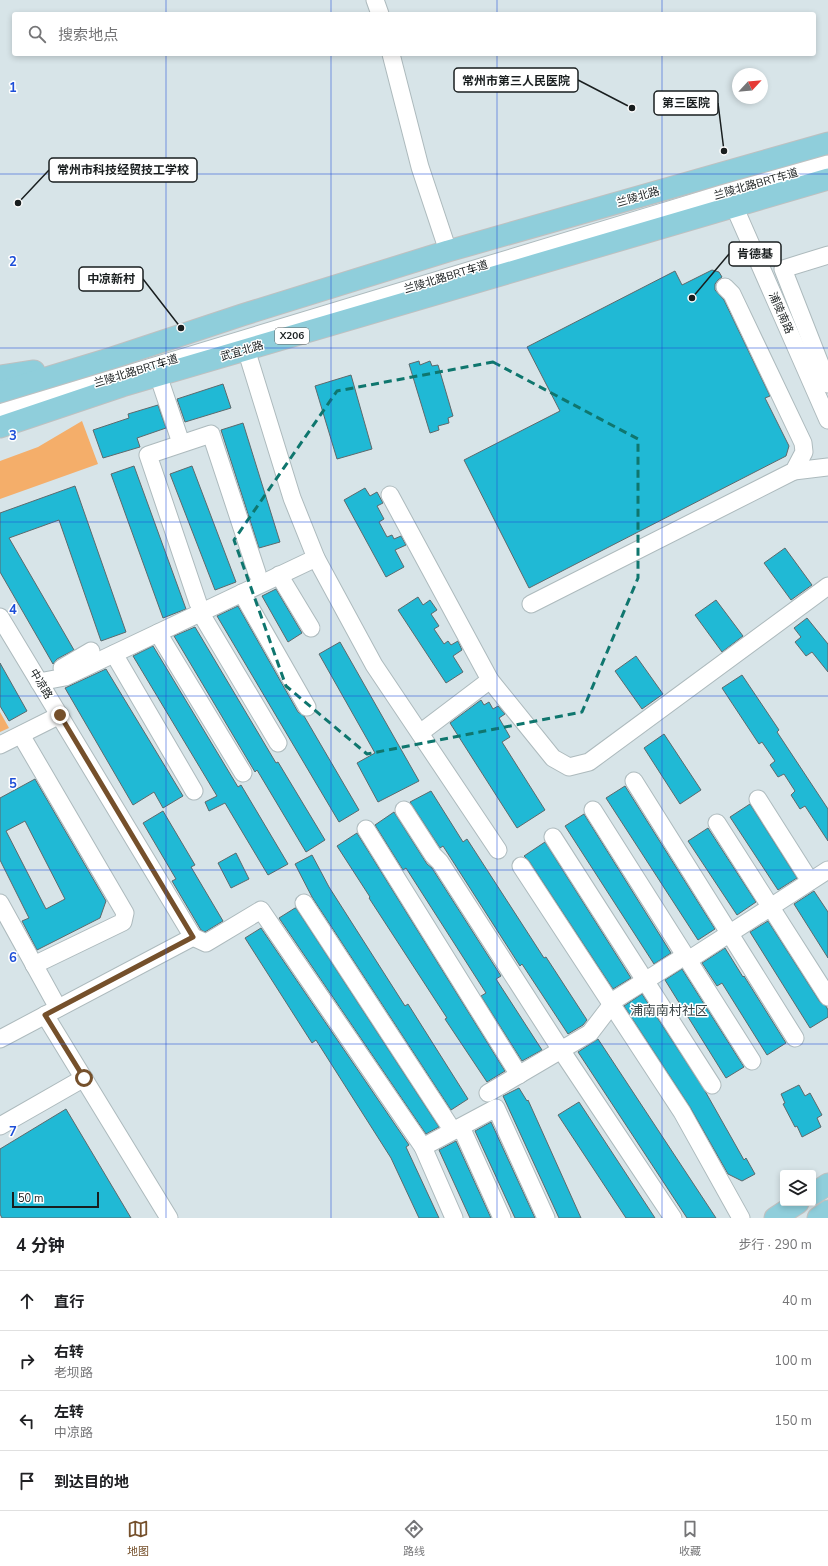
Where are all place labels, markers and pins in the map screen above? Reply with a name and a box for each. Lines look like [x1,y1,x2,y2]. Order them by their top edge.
callout: 常州市第三人民医院 [454,68,578,92]
callout: 第三医院 [654,91,718,115]
callout: 常州市科技经贸技工学校 [49,158,197,182]
callout: 肯德基 [729,242,781,266]
callout: 中凉新村 [79,267,143,291]

